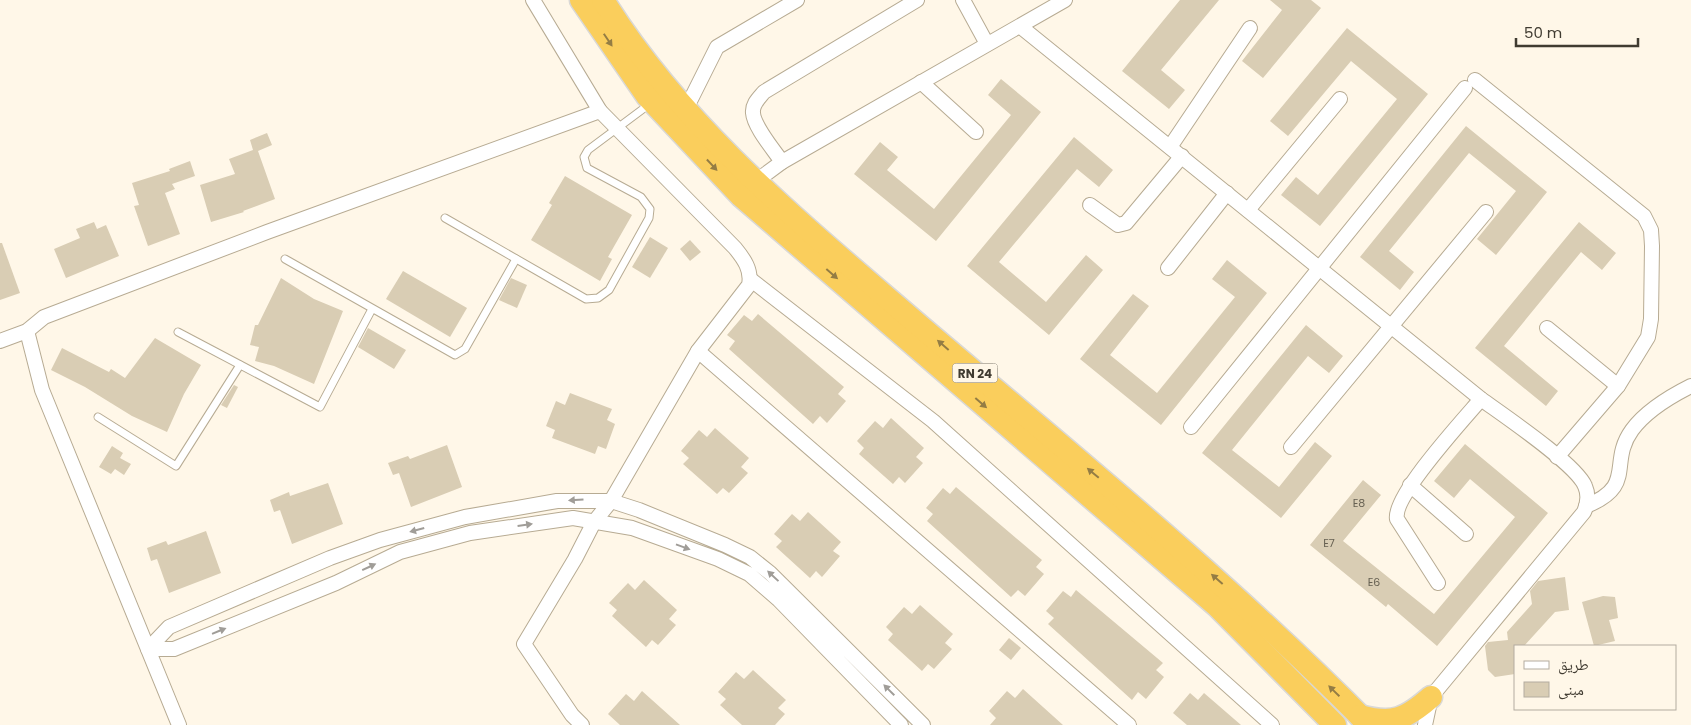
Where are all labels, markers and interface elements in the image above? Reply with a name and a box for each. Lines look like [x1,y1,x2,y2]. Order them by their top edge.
scale bar [1516,15,1638,47]
text: 50 m [1524,22,1562,43]
one-way arrow [603,33,613,47]
one-way arrow [706,158,718,170]
one-way arrow [826,268,838,279]
one-way arrow [937,339,949,351]
road number: RN 24 [952,363,998,382]
one-way arrow [975,397,987,409]
one-way arrow [1087,468,1100,479]
house number: E8 [1353,495,1365,511]
one-way arrow [568,497,584,505]
one-way arrow [517,521,533,529]
one-way arrow [409,526,424,534]
house number: E7 [1323,535,1335,551]
one-way arrow [676,543,691,551]
one-way arrow [362,563,376,571]
one-way arrow [768,570,780,582]
one-way arrow [1210,573,1223,584]
house number: E6 [1368,574,1380,590]
one-way arrow [212,626,227,634]
legend [1514,645,1676,710]
text: طريق [1558,654,1589,675]
text: مبنى [1558,679,1584,700]
one-way arrow [883,684,895,696]
one-way arrow [1328,685,1340,697]

